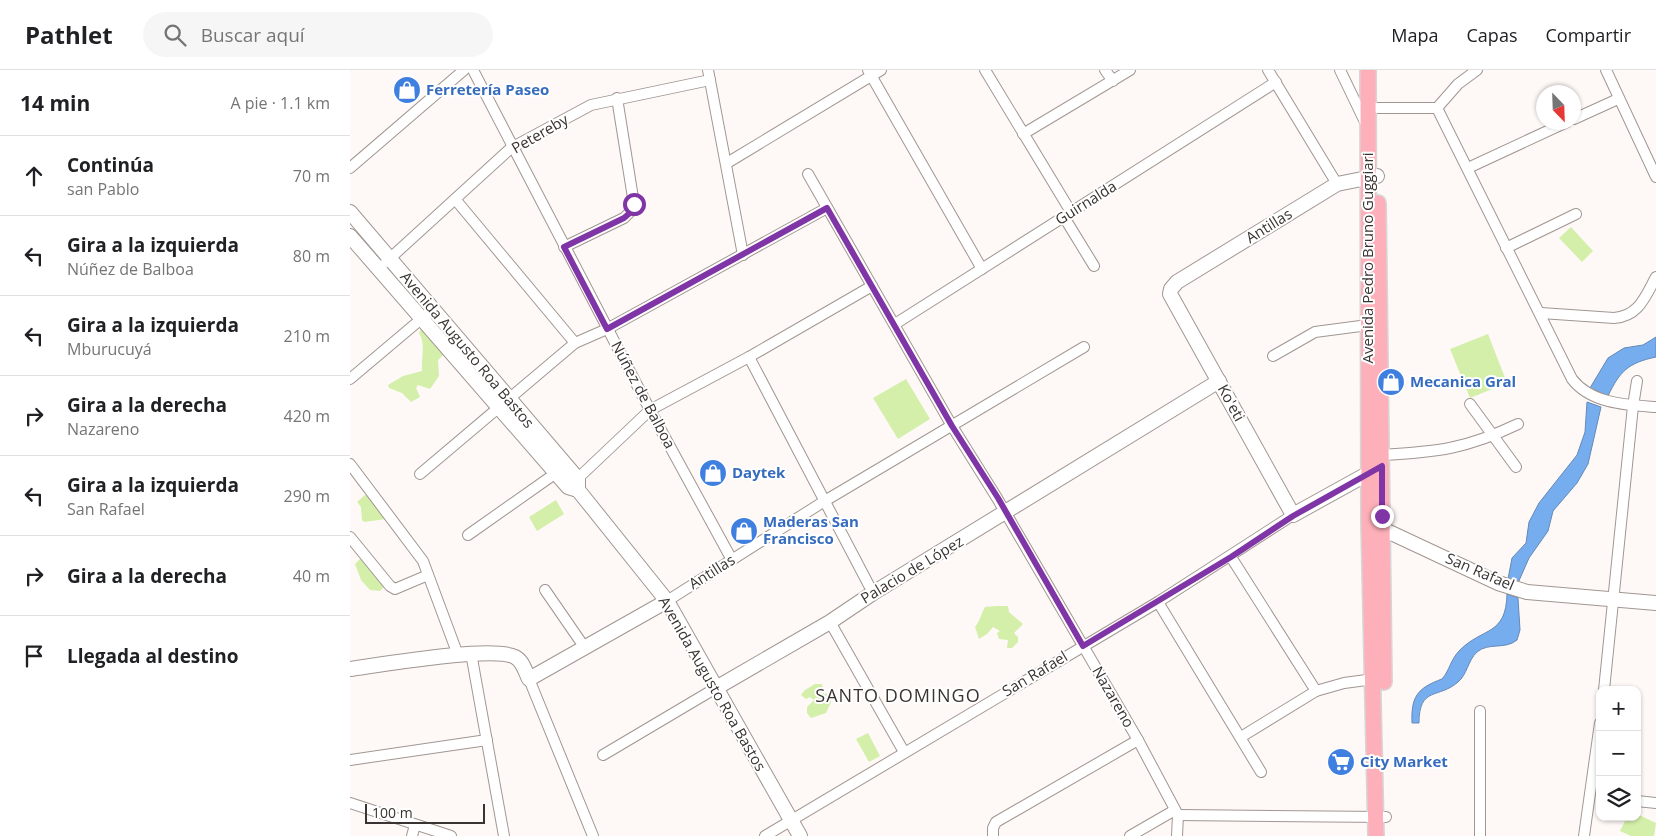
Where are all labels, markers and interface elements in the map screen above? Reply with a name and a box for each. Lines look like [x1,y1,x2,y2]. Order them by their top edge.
search box [143,12,493,57]
text: Pathlet [25,18,113,51]
icon: search [161,21,189,49]
text: Buscar aquí [201,22,305,48]
text: Mapa [1391,23,1439,47]
text: Capas [1467,23,1517,47]
text: Compartir [1545,23,1631,47]
shop icon: Ferretería Paseo [392,75,422,105]
place label: Ferretería Paseo [426,79,549,99]
north arrow [1536,85,1581,130]
text: 14 min [20,89,90,117]
text: A pie · 1.1 km [231,92,330,114]
street label: Petereby [507,109,572,157]
text: Continúa [67,152,154,178]
street label: Avenida Pedro Bruno Guggiari [1357,152,1377,364]
icon: ahead [20,162,48,190]
text: 70 m [293,165,330,187]
street label: Guirnalda [1051,175,1120,229]
text: san Pablo [67,178,139,200]
route start [623,193,646,216]
street label: Antillas [1242,203,1295,247]
text: Gira a la izquierda [67,232,239,258]
icon: left [20,242,48,270]
text: 80 m [293,245,330,267]
text: Núñez de Balboa [67,258,194,280]
street label: Avenida Augusto Roa Bastos [396,267,539,432]
text: Gira a la izquierda [67,312,239,338]
icon: left [20,322,48,350]
text: 210 m [284,325,330,347]
street label: Núñez de Balboa [607,337,681,452]
text: Mburucuyá [67,338,152,360]
shop icon: Mecanica Gral [1376,367,1406,397]
place label: Mecanica Gral [1410,371,1516,391]
street label: Ko'eti [1214,381,1250,424]
text: Gira a la derecha [67,392,227,418]
icon: right [20,402,48,430]
text: 420 m [284,405,330,427]
text: Nazareno [67,418,139,440]
shop icon: Daytek [698,458,728,488]
place label: Daytek [732,462,786,482]
text: Gira a la izquierda [67,472,239,498]
icon: left [20,482,48,510]
text: 290 m [284,485,330,507]
text: San Rafael [67,498,145,520]
route end [1371,505,1394,528]
place label: Maderas San Francisco [763,511,859,548]
shop icon: Maderas San Francisco [729,516,759,546]
street label: Palacio de López [856,531,967,608]
street label: San Rafael [1443,548,1518,595]
street label: Antillas [685,549,738,593]
icon: right [20,562,48,590]
text: Gira a la derecha [67,563,227,589]
text: 40 m [293,565,330,587]
street label: Avenida Augusto Roa Bastos [655,593,771,774]
icon: arrive [20,642,48,670]
text: Llegada al destino [67,643,239,669]
street label: San Rafael [998,646,1071,700]
street label: Nazareno [1088,662,1139,731]
district label: SANTO DOMINGO [815,683,981,707]
map controls [1596,686,1641,821]
button: + [1596,686,1641,731]
button: − [1596,731,1641,776]
supermarket icon: City Market [1326,747,1356,777]
place label: City Market [1360,751,1448,771]
button: layers [1596,776,1641,821]
scale bar [365,801,485,824]
text: 100 m [372,803,413,822]

